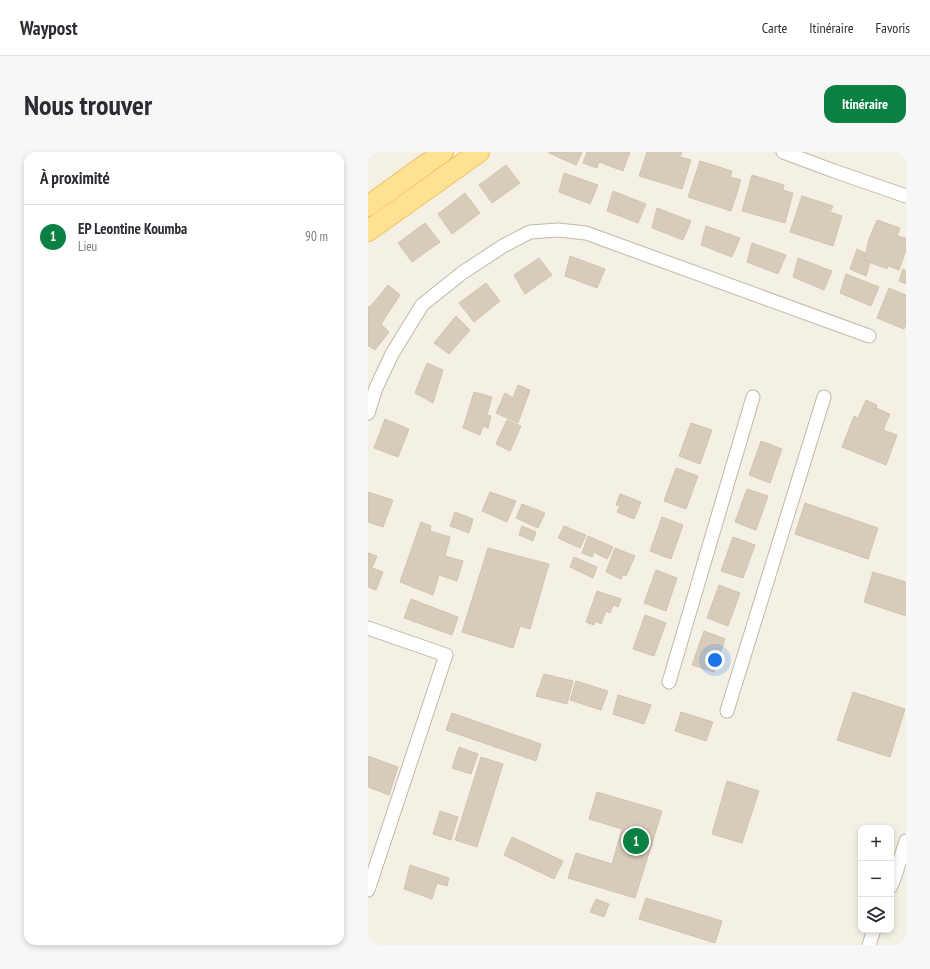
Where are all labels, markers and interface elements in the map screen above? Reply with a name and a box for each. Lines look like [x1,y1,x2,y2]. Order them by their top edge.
text: Waypost [20,16,77,40]
text: Carte [762,19,787,37]
text: Itinéraire [809,19,854,37]
text: Favoris [876,19,910,37]
button: Itinéraire [824,85,906,123]
text: Nous trouver [24,86,152,123]
text: À proximité [40,167,110,189]
text: EP Leontine Koumba [78,219,187,238]
text: 1 [50,228,56,245]
text: 90 m [305,228,328,245]
text: Lieu [78,238,97,255]
your location [705,650,725,670]
map controls [858,825,894,933]
button: + [858,825,894,861]
pin: 1 [623,826,649,856]
button: − [858,861,894,897]
button: layers [858,897,894,933]

